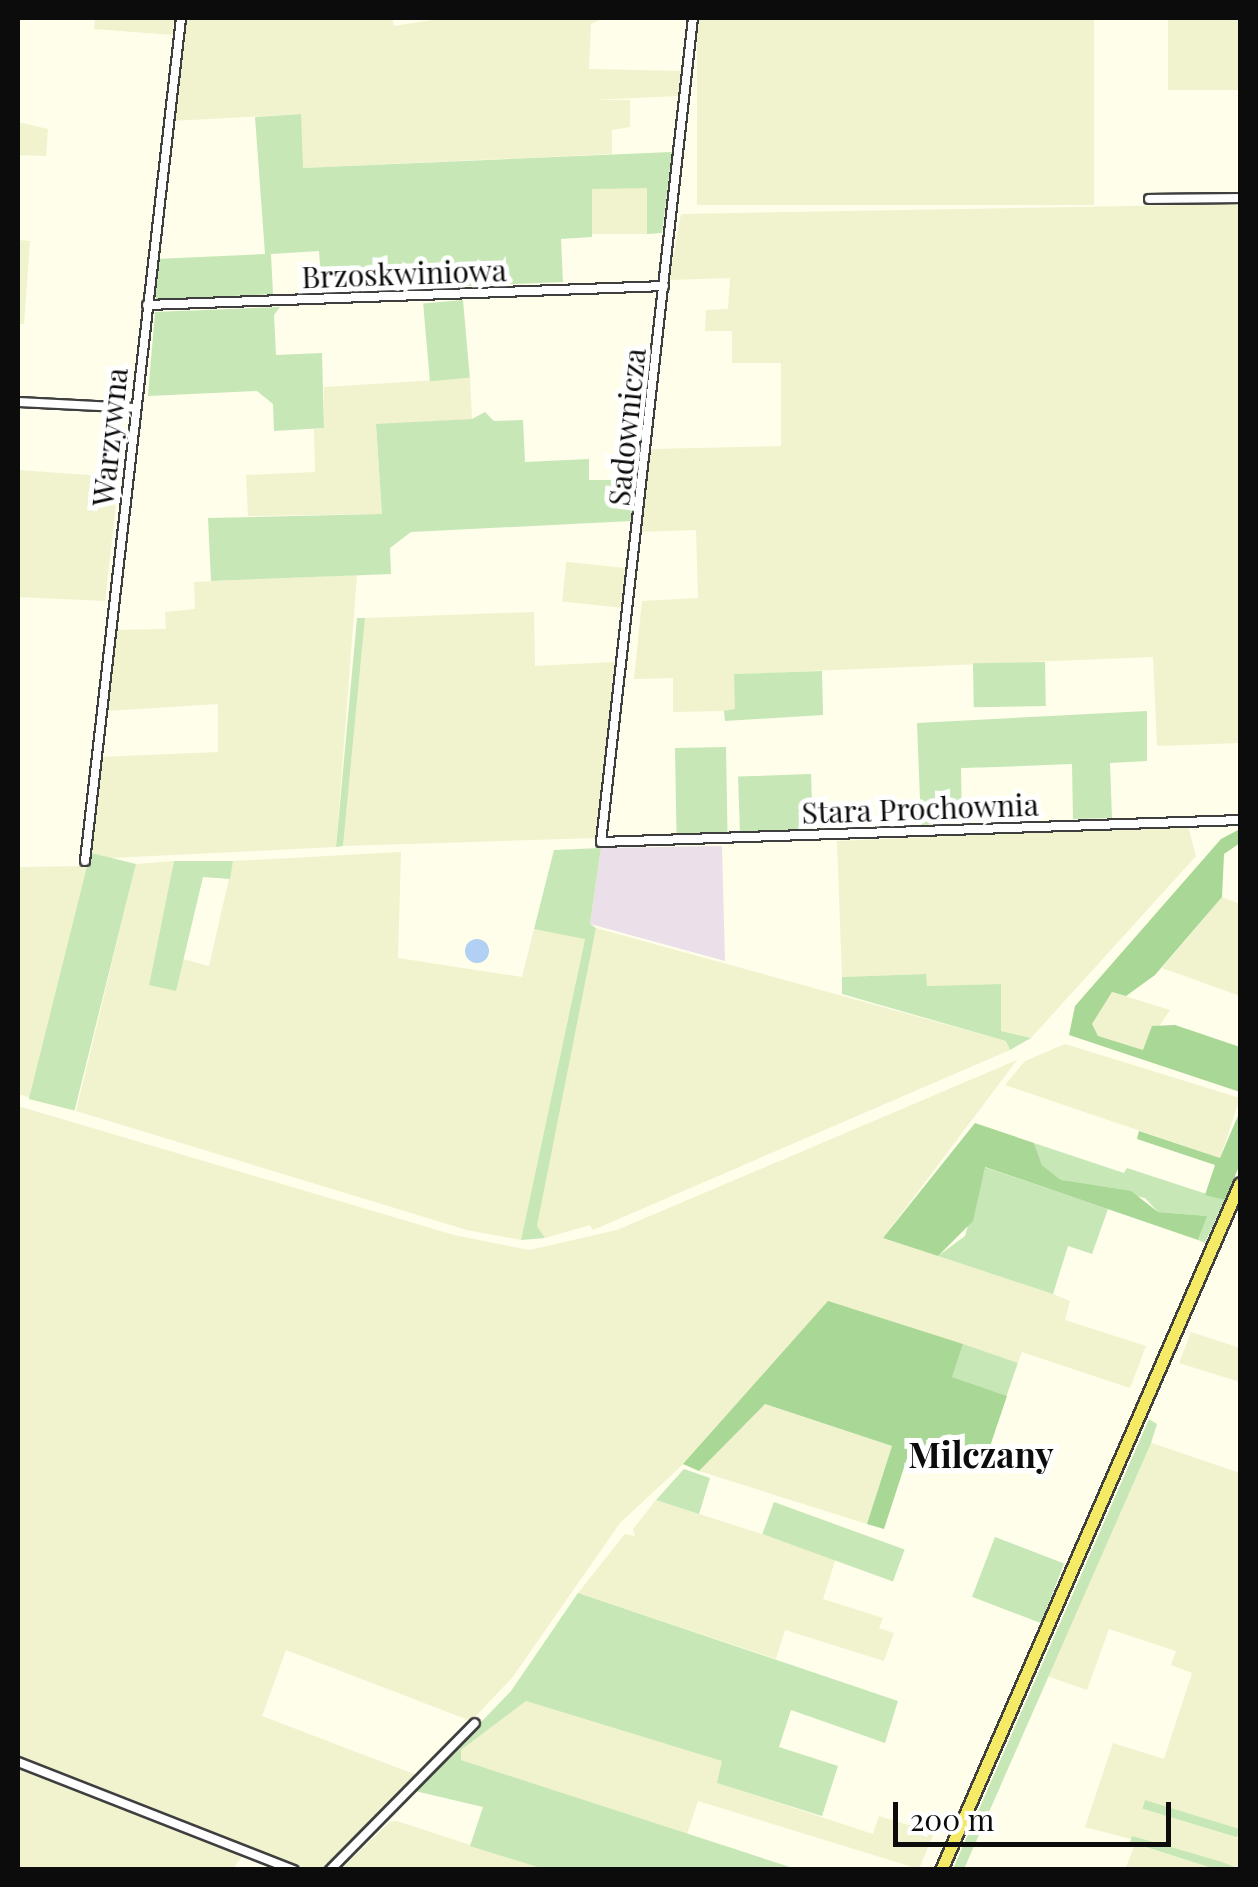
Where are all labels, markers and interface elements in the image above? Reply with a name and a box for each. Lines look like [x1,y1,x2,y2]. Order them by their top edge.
street label: Brzoskwiniowa [301,251,507,295]
street label: Sadownicza [600,346,652,508]
street label: Warzywna [84,366,134,508]
street label: Stara Prochownia [801,786,1039,830]
district label: Milczany [908,1433,1054,1475]
scale bar [898,1782,1176,1844]
text: 200 m [910,1799,994,1839]

